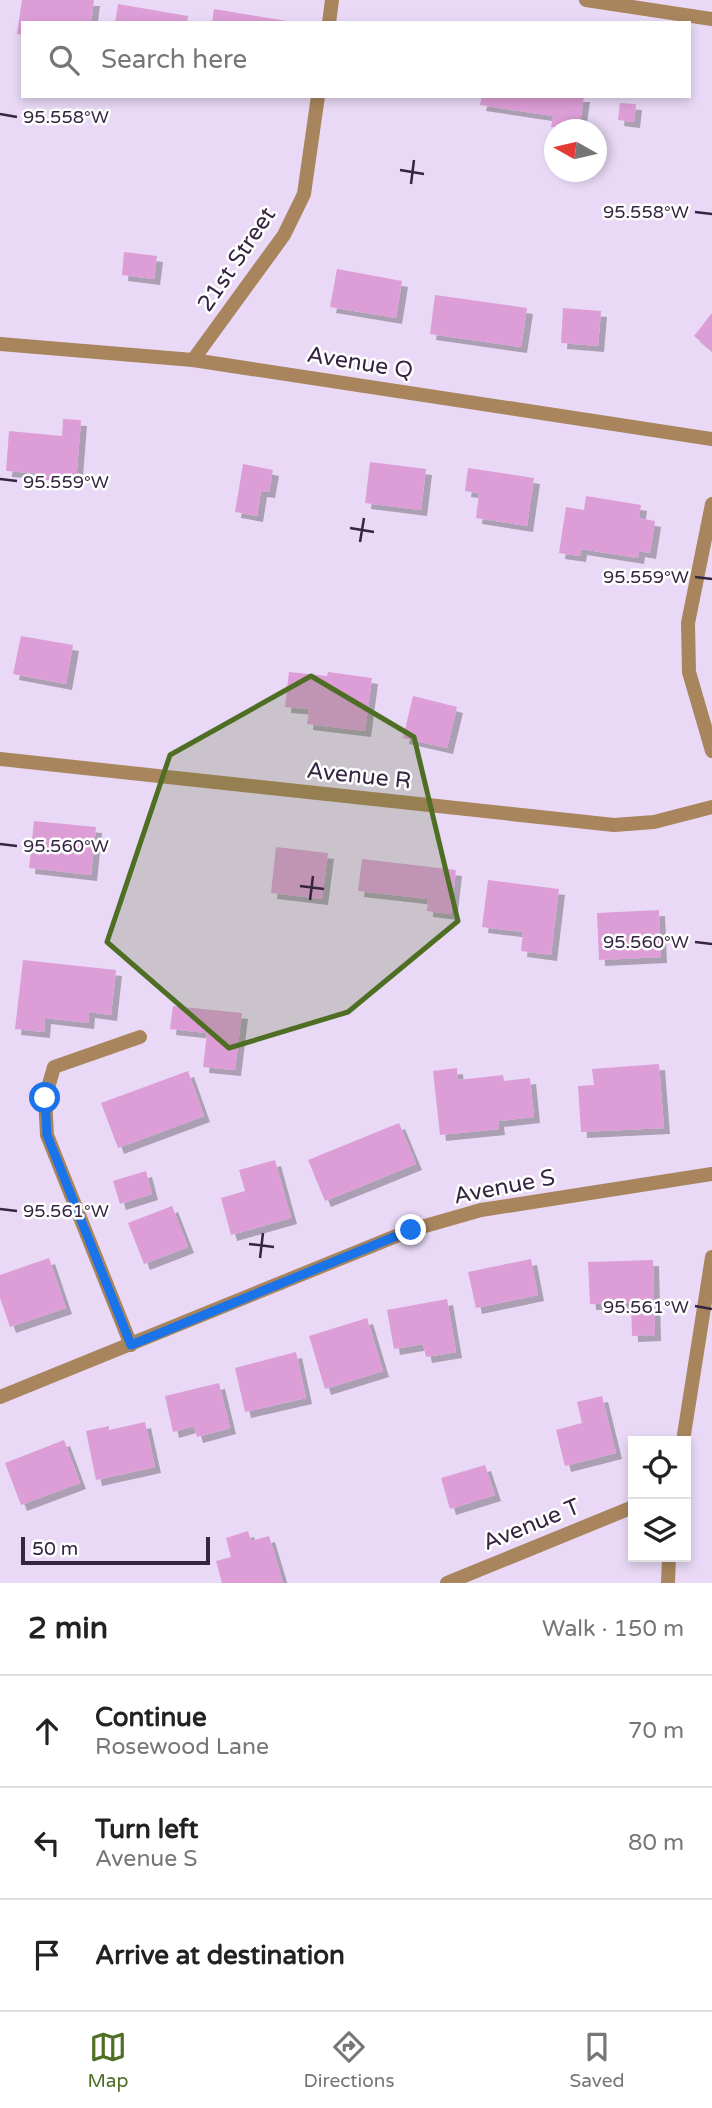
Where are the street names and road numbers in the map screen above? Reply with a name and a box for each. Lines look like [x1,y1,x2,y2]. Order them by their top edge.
street label: 21st Street [192,202,282,317]
street label: Avenue Q [305,341,415,385]
street label: Avenue R [305,757,412,795]
street label: Avenue S [451,1163,557,1211]
street label: Avenue T [479,1493,584,1557]

